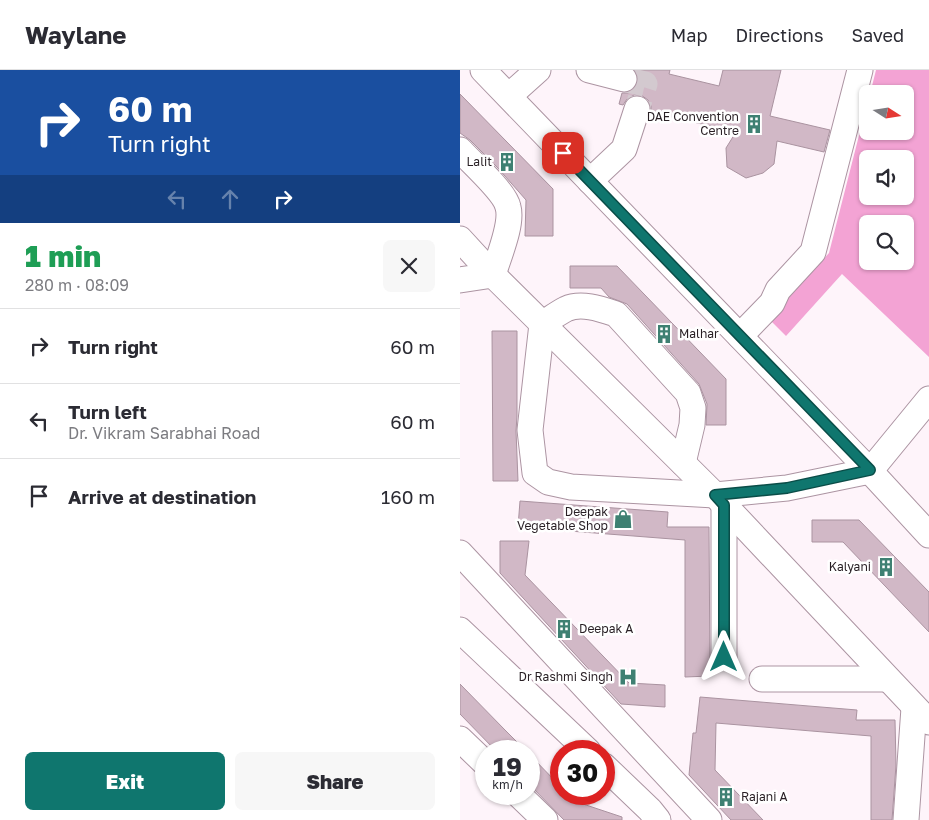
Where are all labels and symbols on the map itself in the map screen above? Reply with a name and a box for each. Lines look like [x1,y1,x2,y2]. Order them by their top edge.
north arrow [859,85,914,140]
place label: DAE Convention Centre [647,109,739,138]
building icon: DAE Convention Centre [743,113,765,135]
pin [542,132,584,174]
building icon: Lalit [496,151,518,173]
place label: Lalit [466,154,492,169]
building icon: Malhar [653,323,675,345]
place label: Malhar [679,326,719,341]
place label: Deepak Vegetable Shop [517,504,608,533]
shop icon: Deepak Vegetable Shop [612,508,634,530]
building icon: Kalyani [875,556,897,578]
place label: Kalyani [829,559,871,574]
building icon: Deepak A [553,618,575,640]
place label: Deepak A [579,621,633,636]
position arrow [697,630,749,682]
hospital icon: Dr Rashmi Singh [617,666,639,688]
place label: Dr Rashmi Singh [518,669,613,684]
speed limit sign: 30 [550,740,615,805]
building icon: Rajani A [715,786,737,808]
place label: Rajani A [741,789,787,804]

